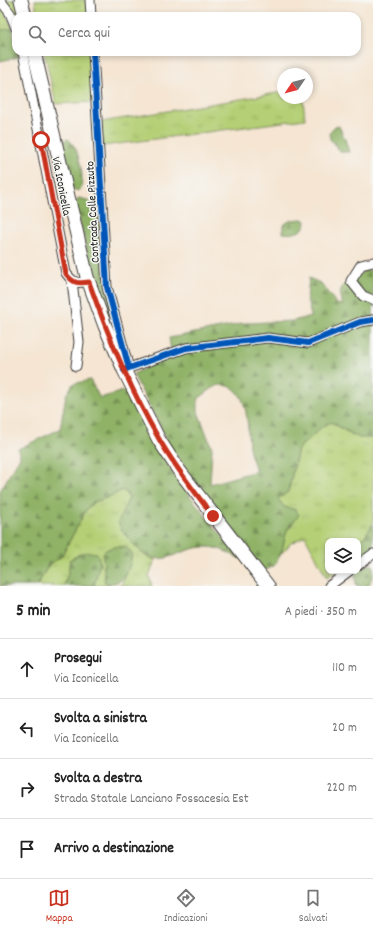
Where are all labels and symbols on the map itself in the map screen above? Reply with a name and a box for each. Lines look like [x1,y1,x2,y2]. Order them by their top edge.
north arrow [277,68,313,104]
route start [32,131,50,149]
street label: Via Iconicella [47,155,75,217]
street label: Contrada Colle Pizzuto [82,161,105,263]
route end [204,507,222,525]

